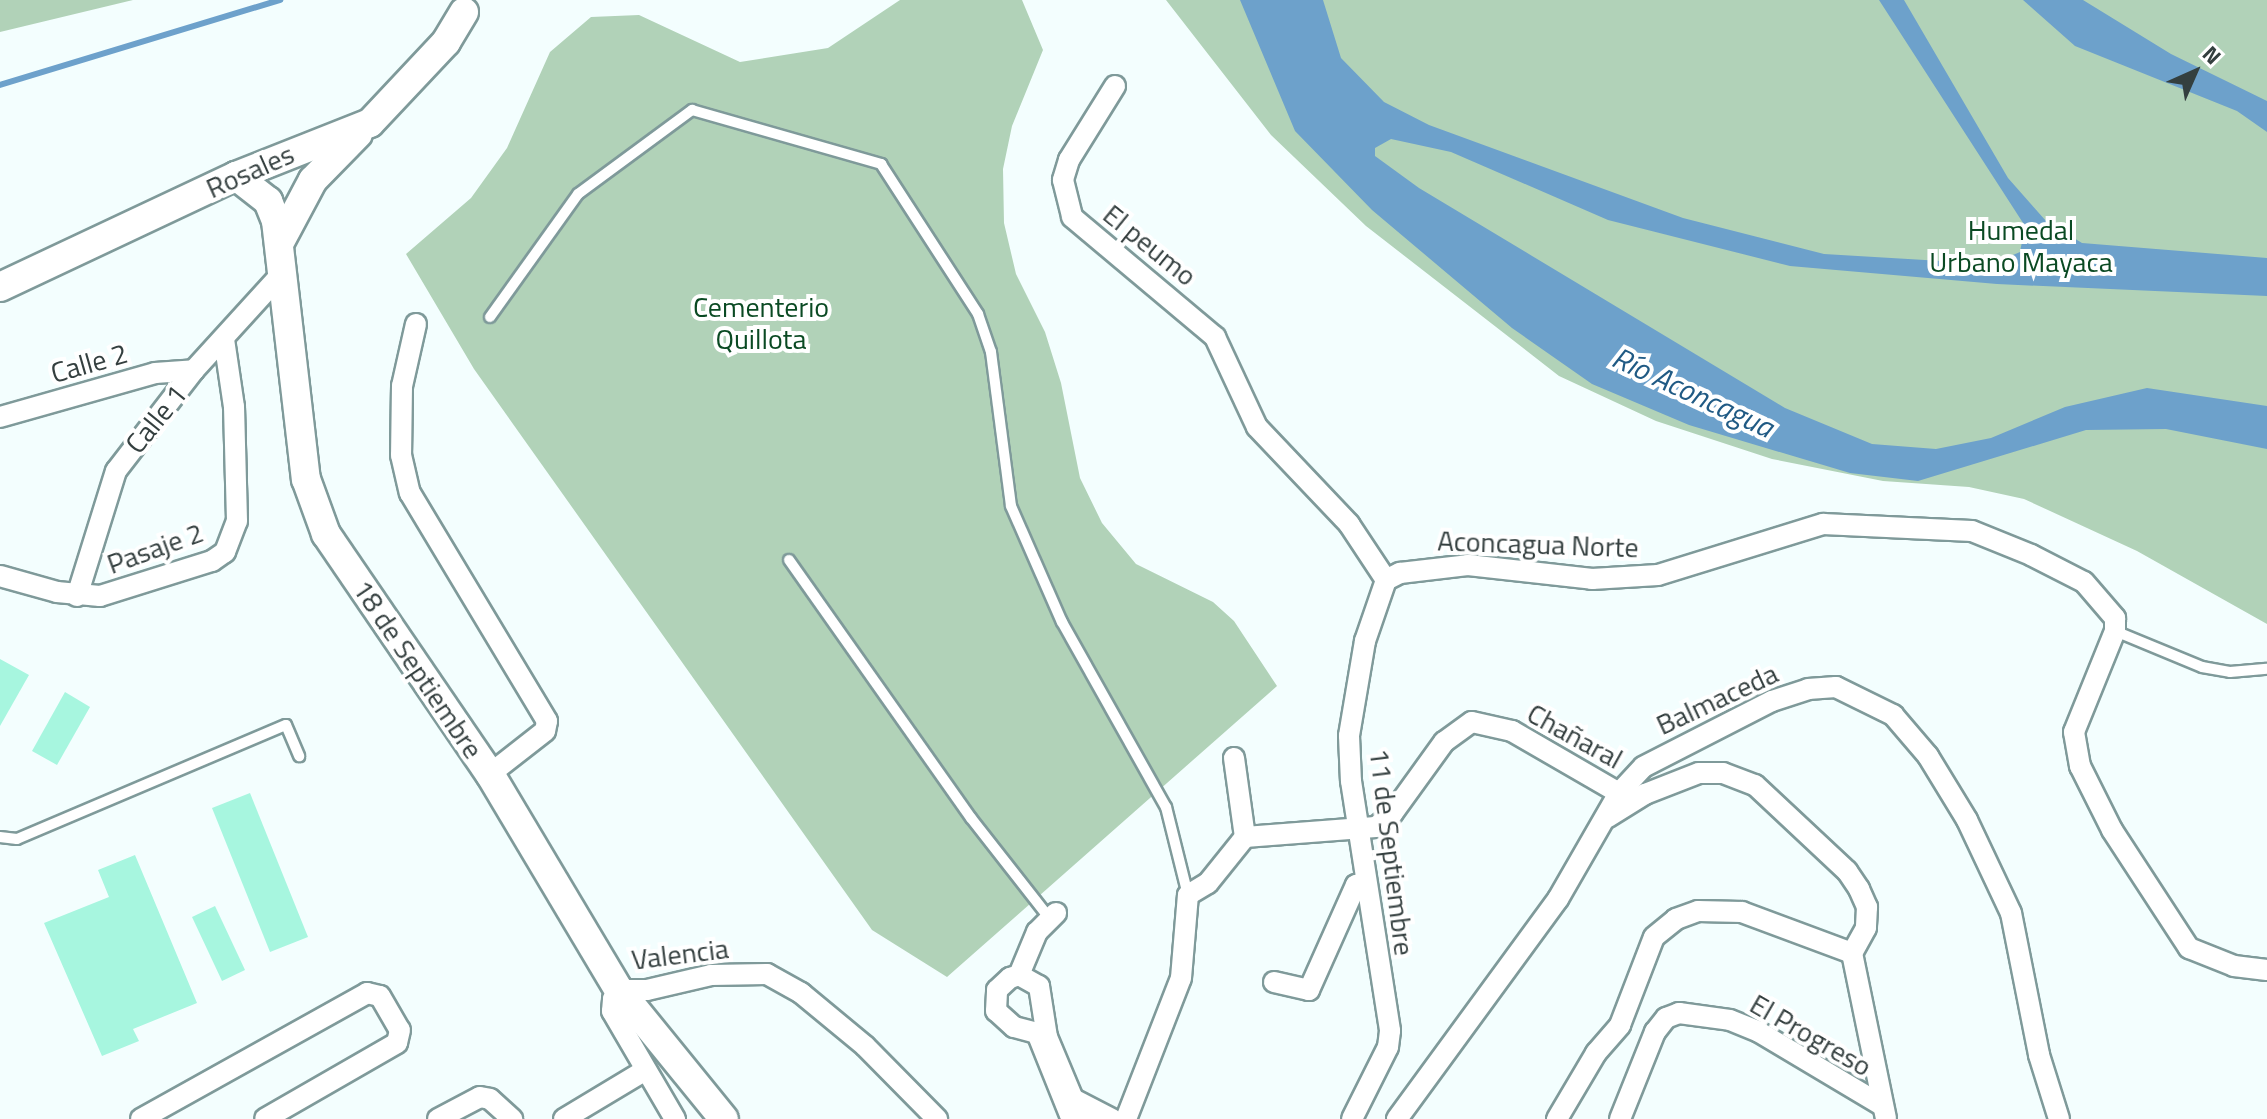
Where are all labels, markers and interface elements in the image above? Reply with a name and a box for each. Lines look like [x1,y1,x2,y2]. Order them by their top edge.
north arrow [2155,32,2235,112]
text: N [2195,38,2229,72]
street label: Rosales [201,137,299,205]
street label: El peumo [1097,197,1203,293]
park label: Humedal Urbano Mayaca [1929,213,2113,279]
park label: Cementerio Quillota [693,290,829,356]
street label: Calle 2 [47,336,131,390]
water label: Río Aconcagua [1607,339,1779,445]
street label: Calle 1 [118,378,194,460]
street label: Pasaje 2 [102,515,208,581]
street label: Aconcagua Norte [1437,524,1639,564]
street label: 18 de Septiembre [346,573,490,765]
street label: Balmaceda [1651,656,1783,742]
street label: Chañaral [1522,696,1628,776]
street label: 11 de Septiembre [1363,747,1421,957]
street label: Valencia [630,931,730,977]
street label: El Progreso [1744,987,1878,1083]

